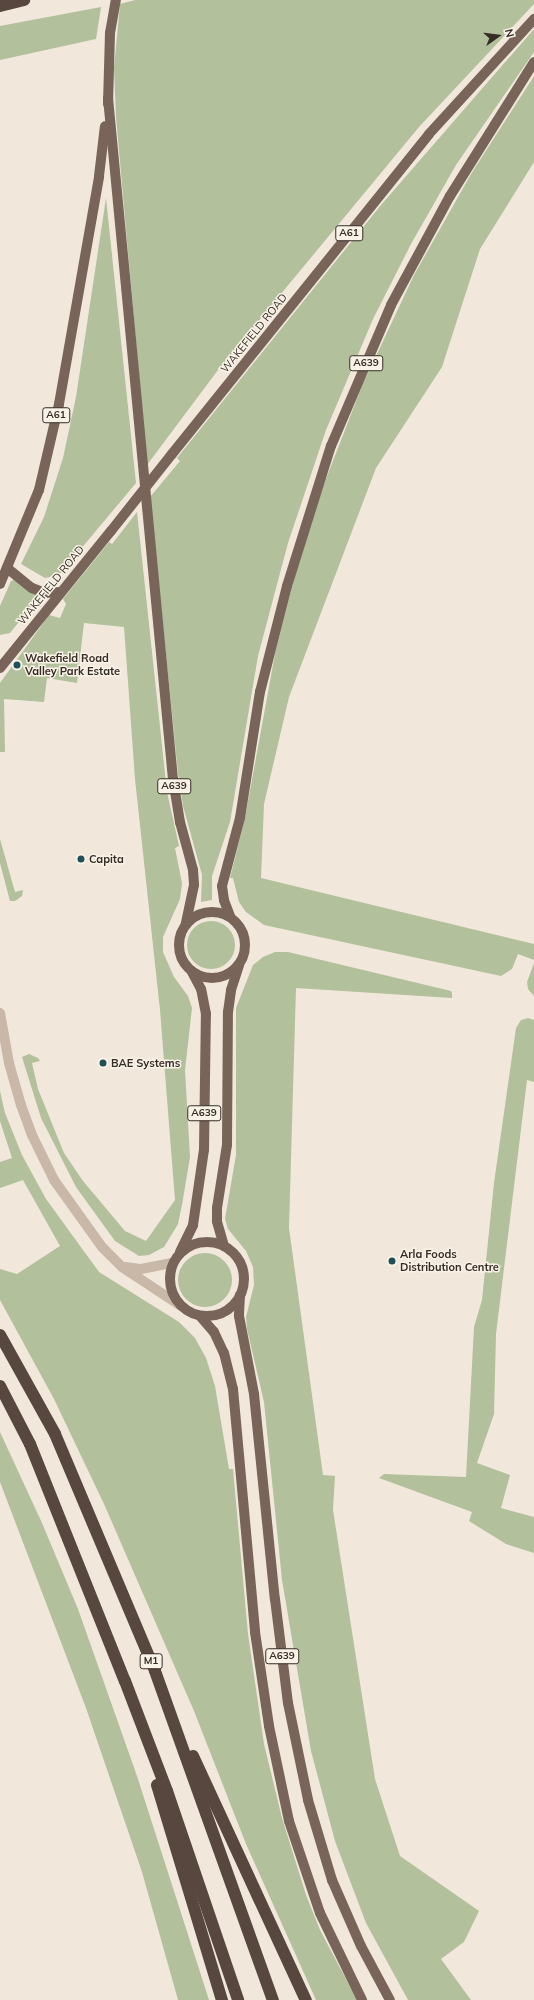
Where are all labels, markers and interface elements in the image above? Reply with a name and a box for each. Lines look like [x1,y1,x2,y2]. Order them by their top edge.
north arrow [478,16,518,56]
text: N [502,27,517,39]
road number: A61 [335,225,363,241]
street label: WAKEFIELD ROAD [218,291,290,375]
road number: A639 [349,355,383,371]
road number: A61 [42,407,70,423]
street label: WAKEFIELD ROAD [15,543,87,627]
place label: Wakefield Road Valley Park Estate [25,652,120,678]
marker: Wakefield Road Valley Park Estate [12,660,22,670]
road number: A639 [157,778,191,794]
place label: Capita [89,852,124,866]
marker: Capita [76,854,86,864]
place label: BAE Systems [111,1056,180,1070]
marker: BAE Systems [98,1058,108,1068]
road number: A639 [187,1105,221,1121]
place label: Arla Foods Distribution Centre [400,1248,499,1274]
marker: Arla Foods Distribution Centre [387,1256,397,1266]
road number: A639 [265,1648,299,1664]
road number: M1 [139,1653,163,1669]

